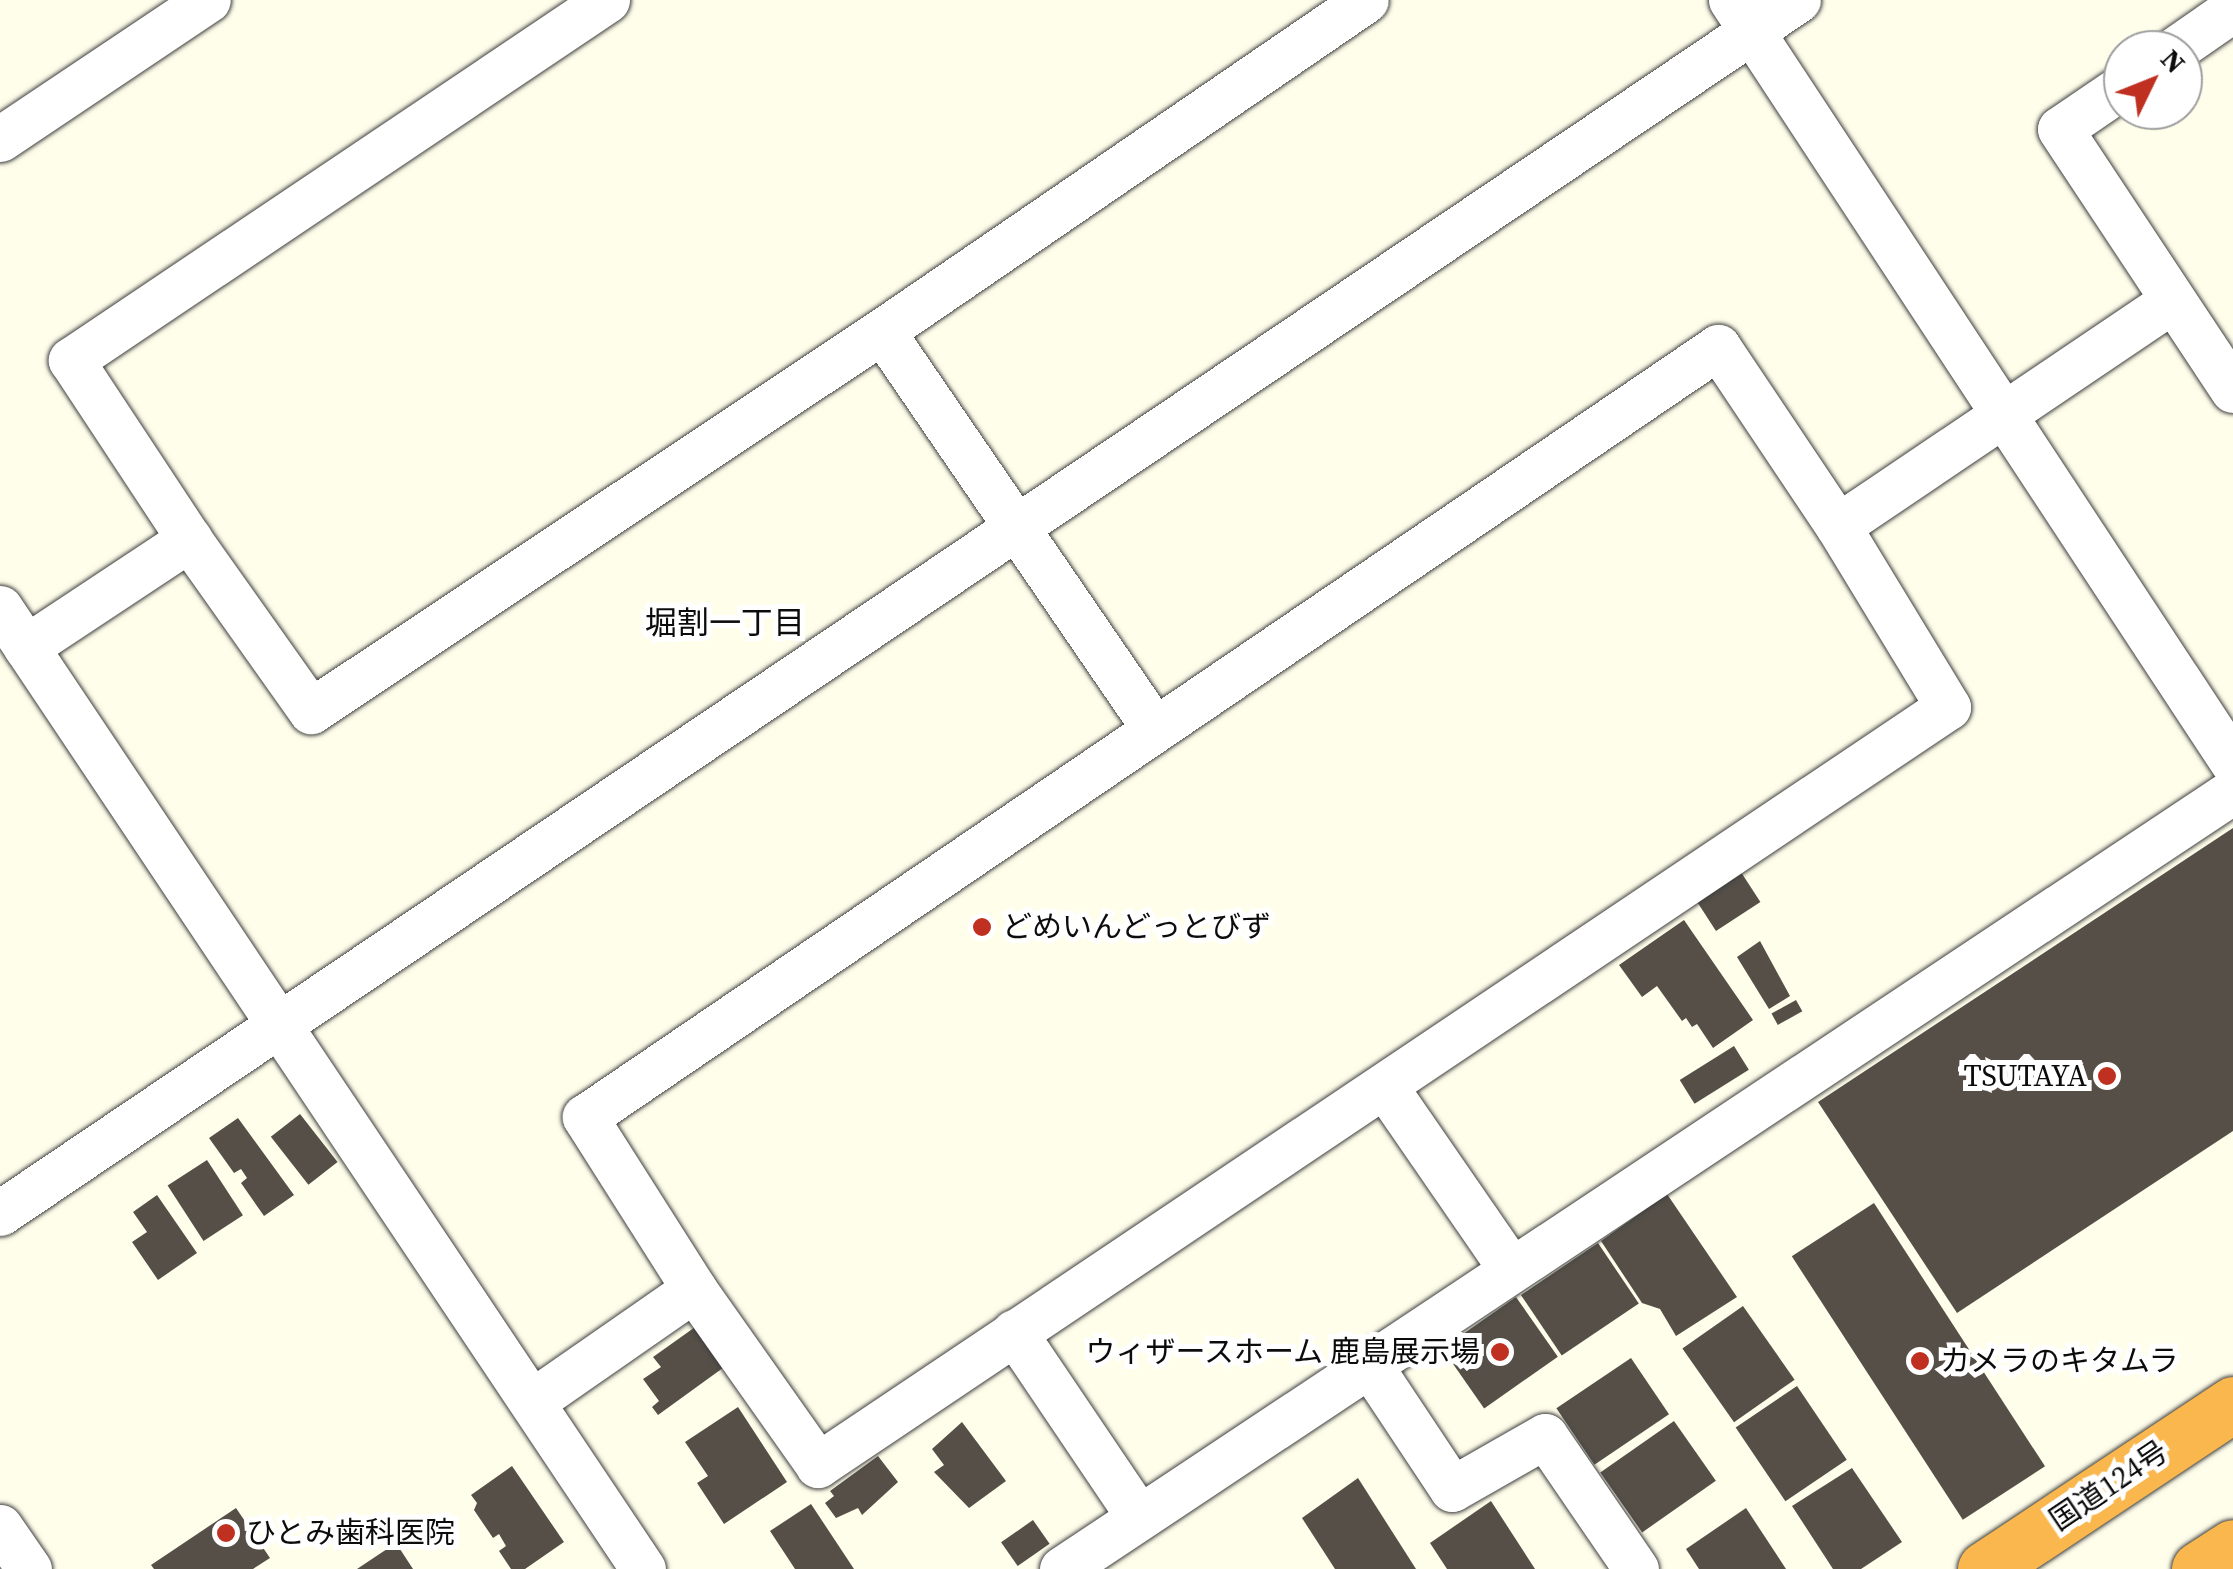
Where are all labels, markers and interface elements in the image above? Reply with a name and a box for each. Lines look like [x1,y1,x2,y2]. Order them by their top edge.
north arrow [2103,30,2203,130]
text: N [2153,40,2194,81]
district label: 堀割一丁目 [645,604,805,642]
place label: どめいんどっとびず [1002,909,1272,945]
marker: どめいんどっとびず [971,916,993,938]
place label: TSUTAYA [1963,1058,2087,1094]
marker: TSUTAYA [2096,1065,2118,1087]
place label: ウィザースホーム 鹿島展示場 [1083,1334,1480,1370]
marker: ウィザースホーム 鹿島展示場 [1489,1341,1511,1363]
place label: カメラのキタムラ [1940,1343,2180,1379]
marker: カメラのキタムラ [1909,1350,1931,1372]
street label: 国道124号 [2043,1433,2175,1539]
place label: ひとみ歯科医院 [246,1515,456,1551]
marker: ひとみ歯科医院 [215,1522,237,1544]

